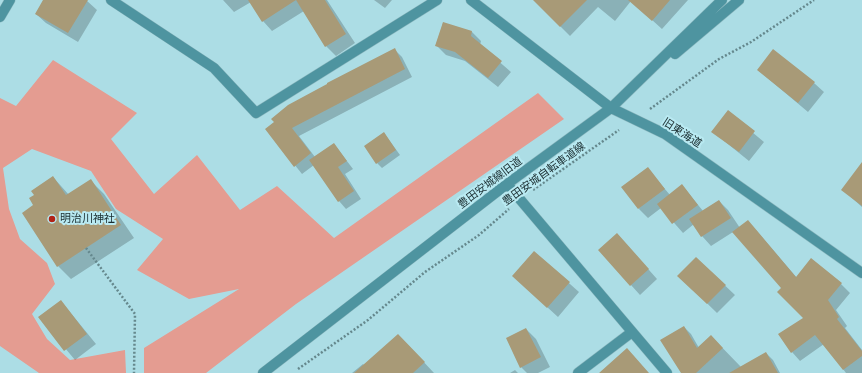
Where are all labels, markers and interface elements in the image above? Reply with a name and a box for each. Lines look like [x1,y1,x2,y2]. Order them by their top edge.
street label: 旧東海道 [660,115,704,151]
street label: 豊田安城自転車道線 [500,140,588,208]
street label: 豊田安城線旧道 [455,155,525,211]
place label: 明治川神社 [60,212,115,226]
marker: 明治川神社 [47,214,57,224]

